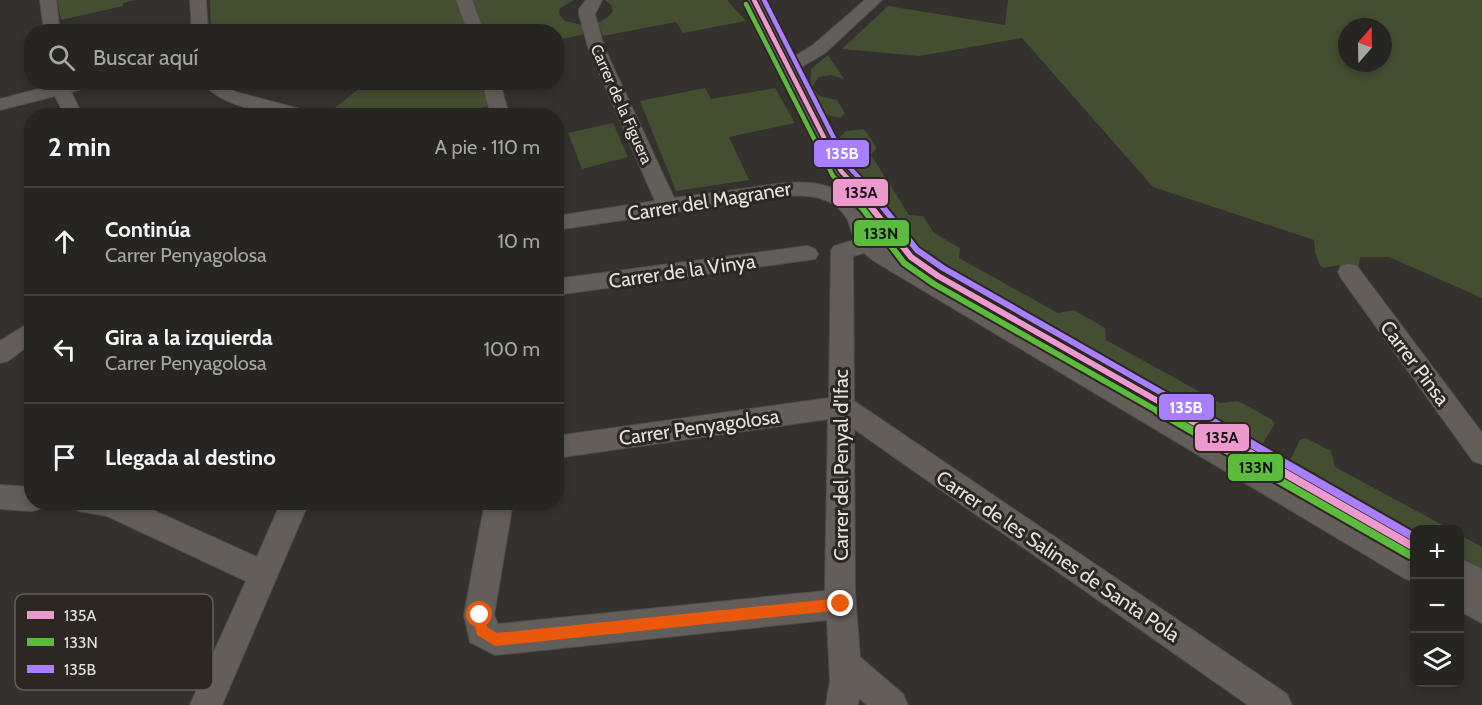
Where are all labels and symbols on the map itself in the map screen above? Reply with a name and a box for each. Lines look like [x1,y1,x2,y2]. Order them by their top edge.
north arrow [1338,18,1392,72]
street label: Carrer de la Figuera [587,41,657,167]
line badge: 135B [813,139,870,168]
text: 135B [825,144,859,163]
street label: Carrer del Magraner [626,176,793,226]
line badge: 135A [832,178,889,207]
text: 135A [844,183,878,202]
line badge: 133N [853,219,910,247]
text: 133N [864,224,898,243]
street label: Carrer de la Vinya [607,249,757,293]
street label: Carrer Pinsa [1375,316,1455,410]
street label: Carrer del Penyal d'Ifac [829,369,853,561]
line badge: 135B [1158,393,1215,421]
text: 135B [1169,398,1203,417]
street label: Carrer Penyagolosa [617,404,781,450]
line badge: 135A [1194,423,1250,452]
text: 135A [1205,428,1239,447]
line badge: 133N [1227,453,1284,482]
text: 133N [1239,458,1273,477]
street label: Carrer de les Salines de Santa Pola [932,465,1185,647]
route end [827,590,853,616]
legend [15,594,213,690]
route start [466,601,492,627]
text: 135A [64,606,97,625]
text: 133N [64,633,98,652]
text: 135B [64,660,97,679]

